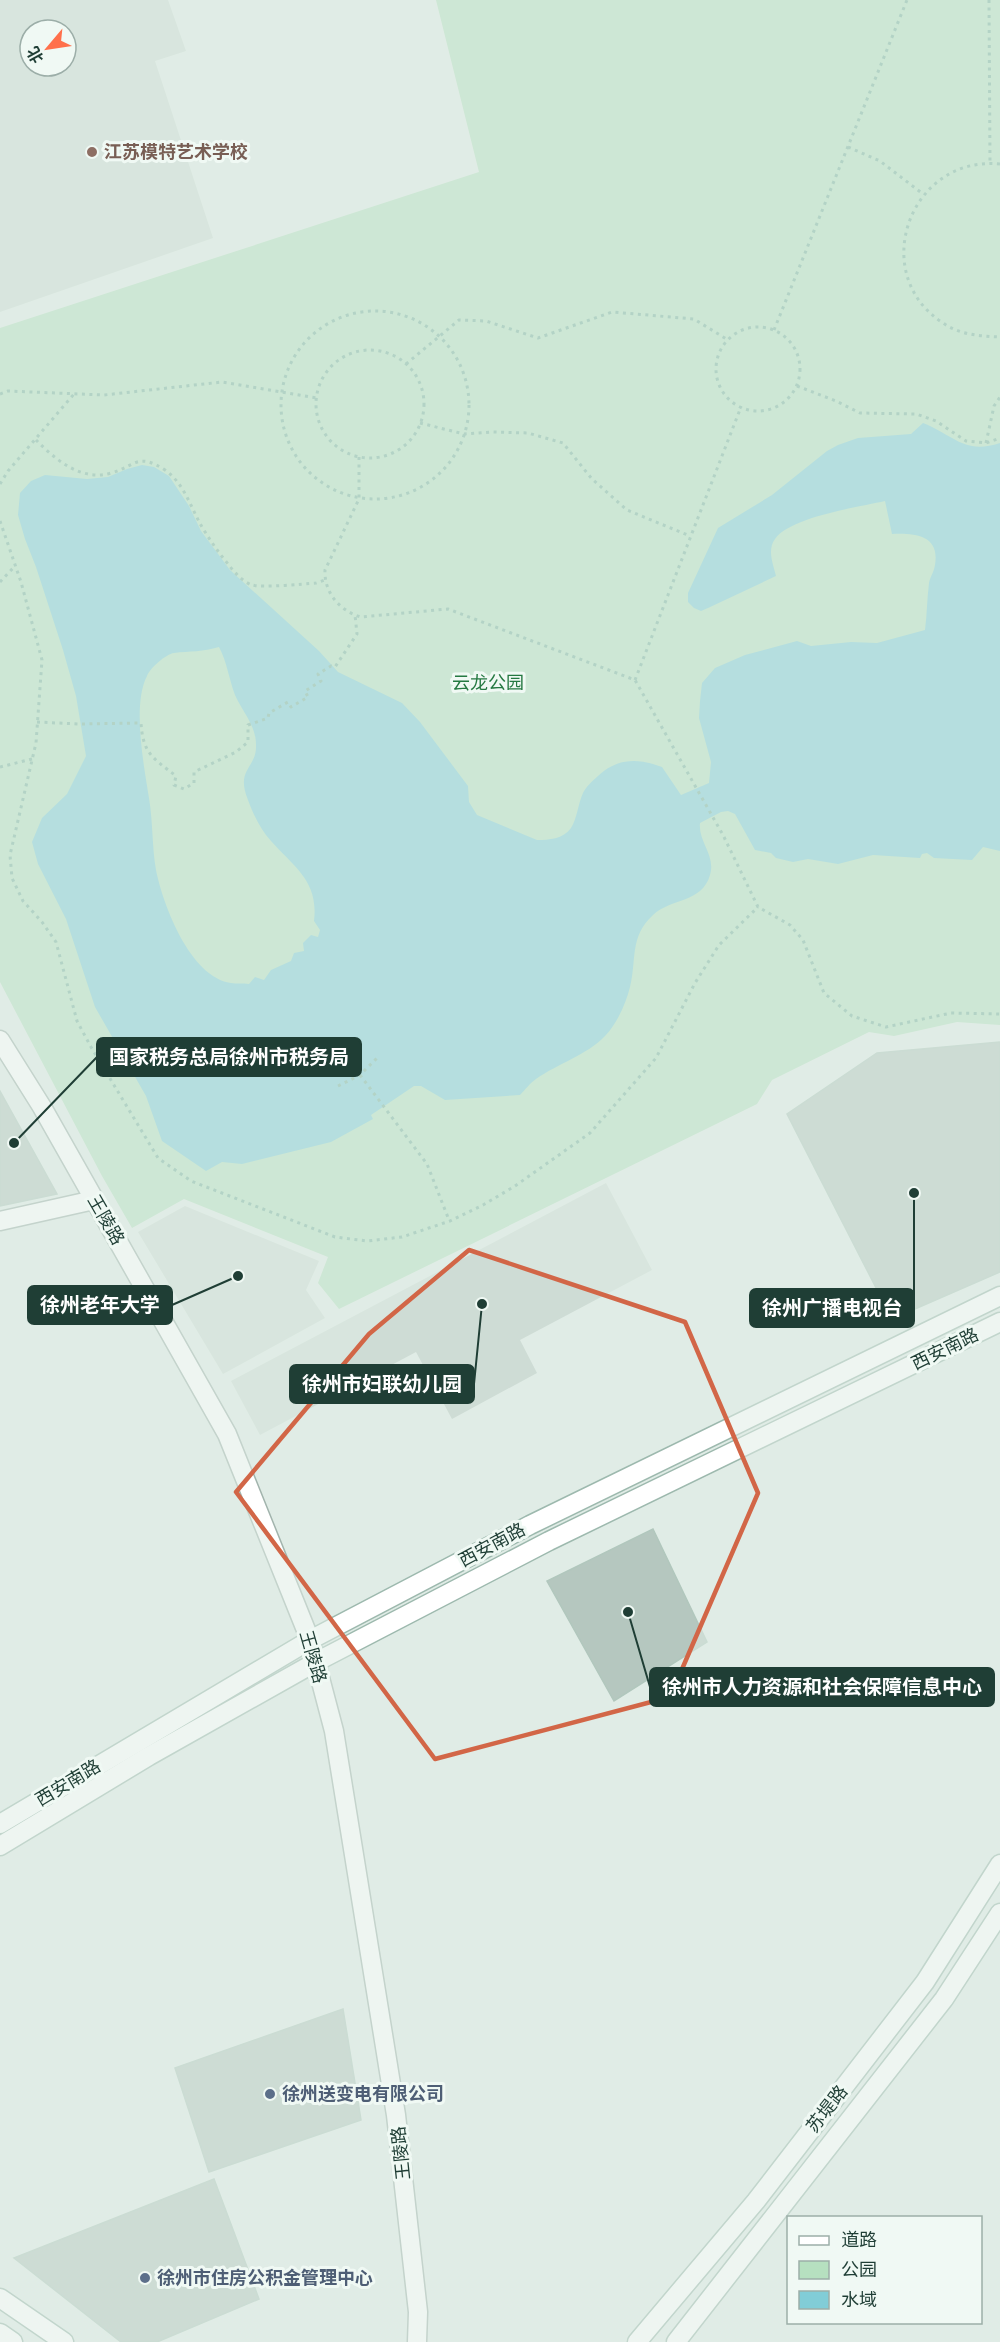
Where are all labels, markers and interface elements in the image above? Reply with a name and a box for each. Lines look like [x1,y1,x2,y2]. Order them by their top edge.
north arrow [18,18,78,78]
text: 北 [22,43,48,67]
place label: 江苏模特艺术学校 [104,140,248,163]
marker: 江苏模特艺术学校 [85,145,99,159]
park label: 云龙公园 [452,671,524,694]
callout: 国家税务总局徐州市税务局 [97,1038,361,1076]
text: 国家税务总局徐州市税务局 [109,1043,349,1070]
street label: 王陵路 [83,1191,130,1249]
callout: 徐州老年大学 [28,1286,172,1324]
callout: 徐州广播电视台 [750,1289,914,1327]
text: 徐州老年大学 [40,1291,160,1318]
text: 徐州广播电视台 [762,1294,902,1321]
street label: 西安南路 [907,1322,982,1375]
callout: 徐州市妇联幼儿园 [290,1365,474,1403]
text: 徐州市妇联幼儿园 [302,1370,462,1397]
street label: 西安南路 [455,1518,529,1572]
street label: 王陵路 [295,1628,332,1686]
callout: 徐州市人力资源和社会保障信息中心 [650,1668,994,1706]
text: 徐州市人力资源和社会保障信息中心 [662,1673,982,1700]
street label: 西安南路 [31,1754,105,1811]
street label: 苏堤路 [801,2080,852,2137]
place label: 徐州送变电有限公司 [282,2082,444,2105]
marker: 徐州送变电有限公司 [263,2087,277,2101]
street label: 王陵路 [386,2125,415,2181]
legend [787,2216,982,2324]
text: 道路 [841,2228,877,2251]
text: 公园 [841,2258,877,2281]
place label: 徐州市住房公积金管理中心 [157,2266,373,2289]
marker: 徐州市住房公积金管理中心 [138,2271,152,2285]
text: 水域 [841,2288,877,2311]

